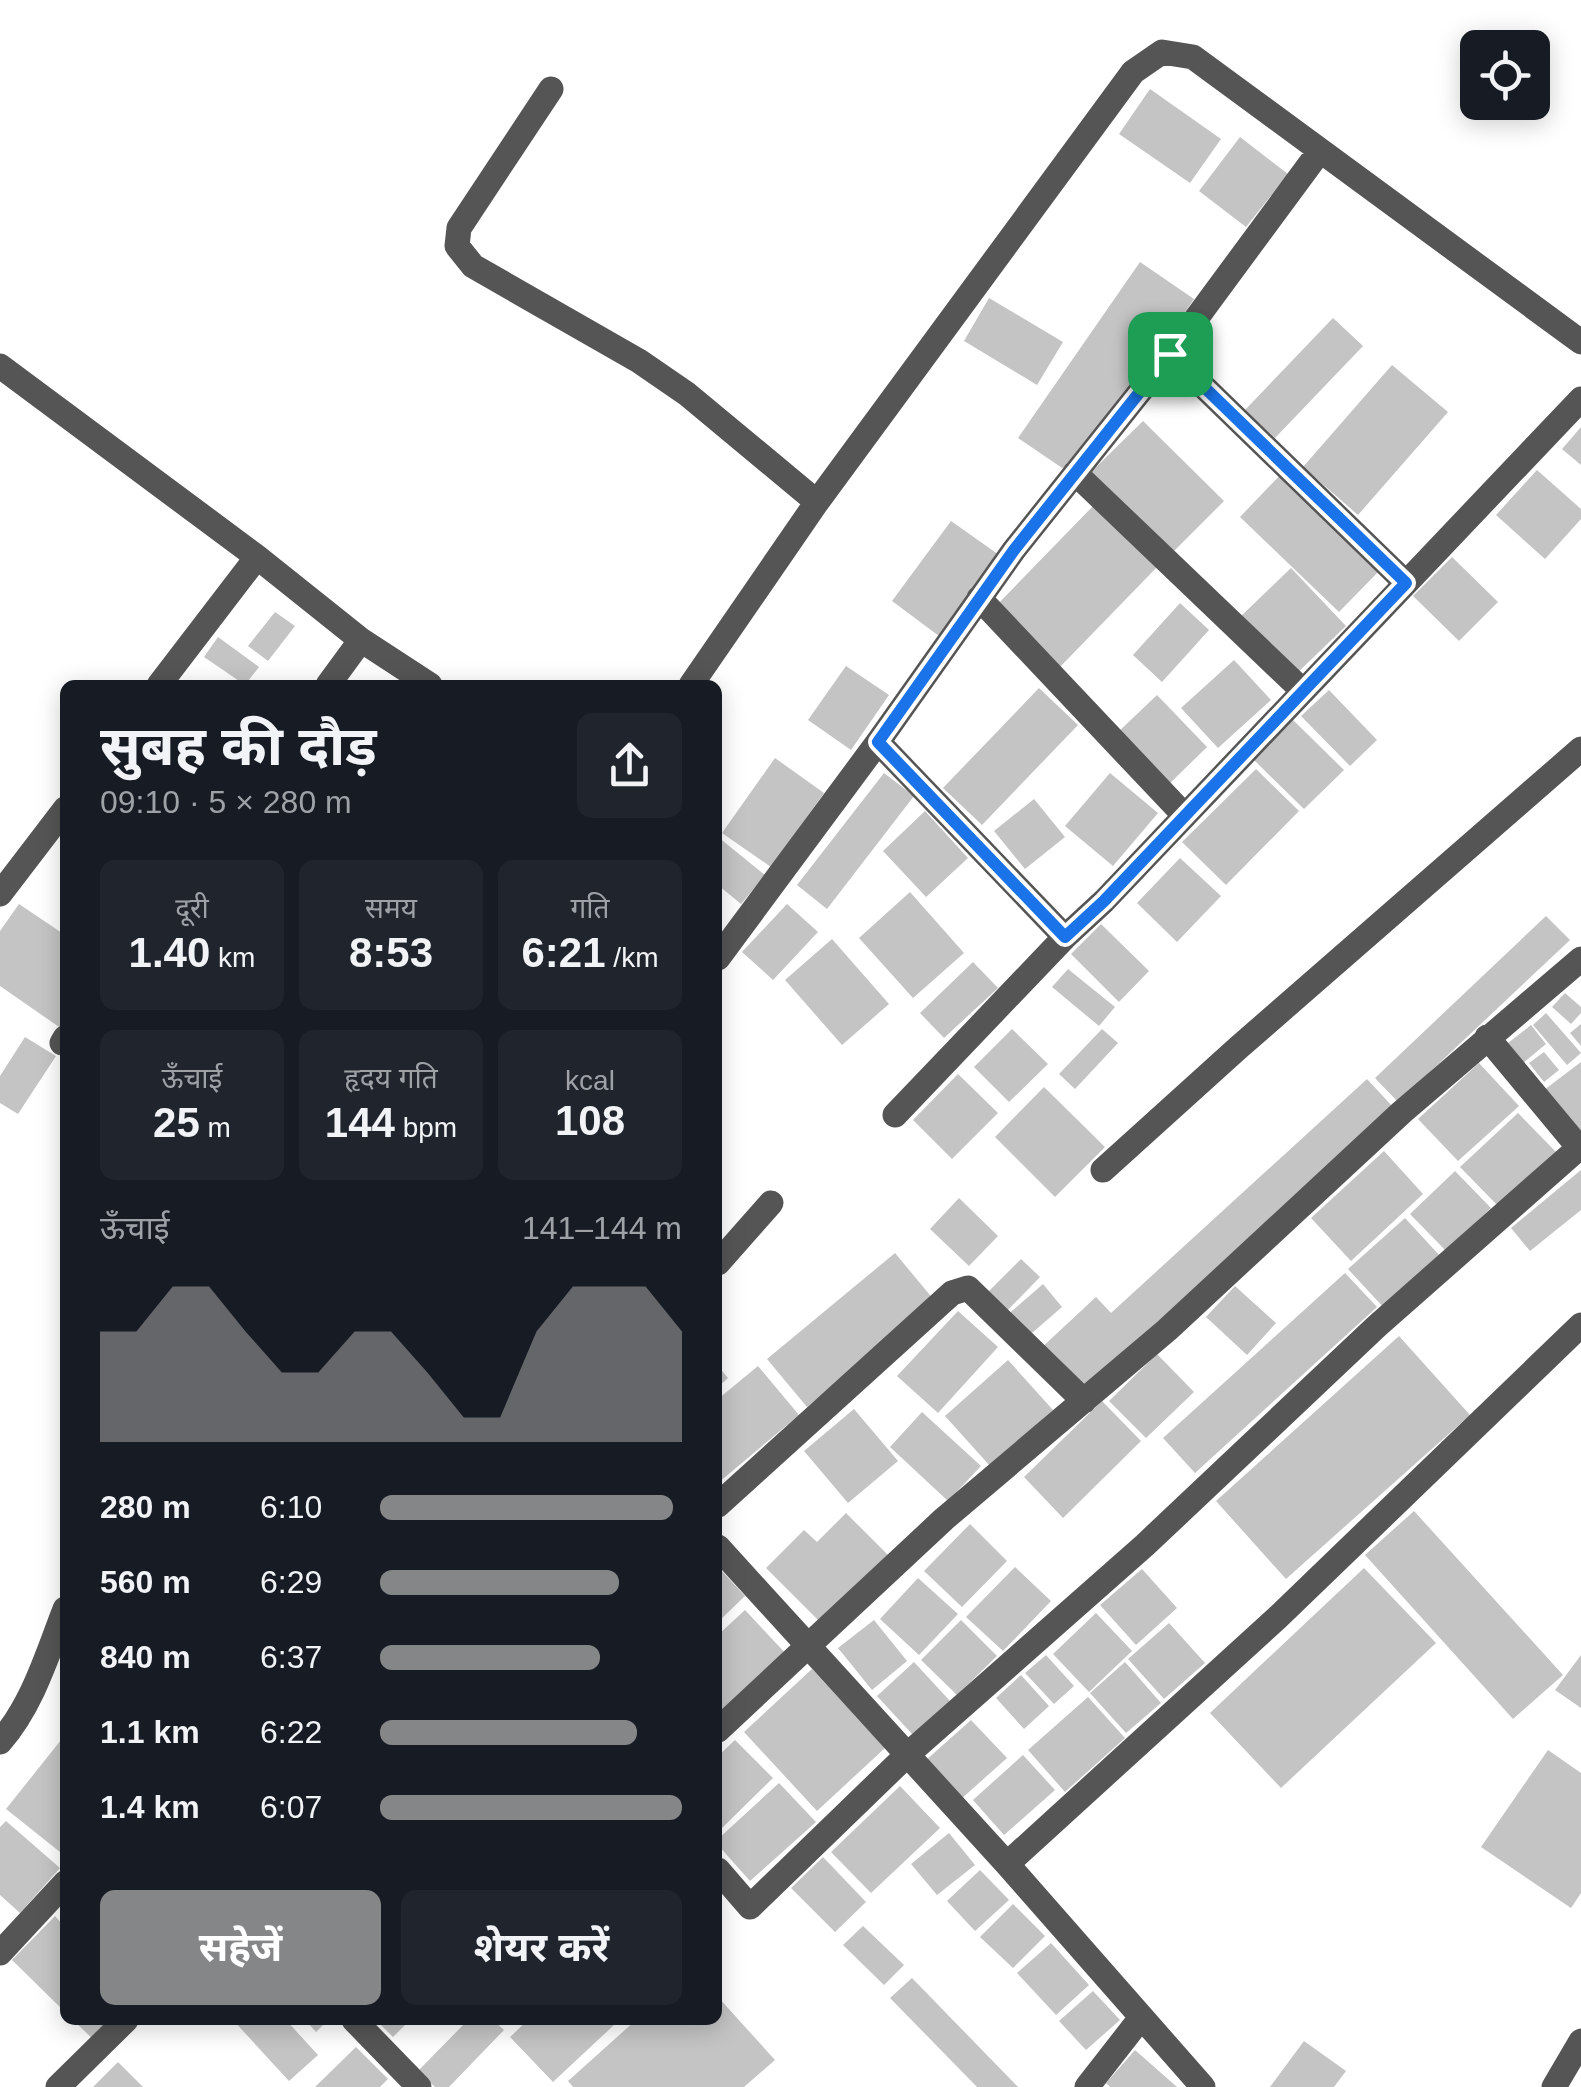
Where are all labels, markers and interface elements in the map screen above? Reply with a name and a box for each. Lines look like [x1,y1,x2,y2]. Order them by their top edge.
map controls [1460,30,1550,120]
button: locate [1460,30,1550,120]
pin [1128,312,1213,397]
icon: arrive [1143,327,1198,382]
button: share [577,713,682,818]
text: सुबह की दौड़ [100,715,377,777]
text: 09:10 · 5 × 280 m [100,784,352,820]
text: दूरी [175,893,209,924]
text: समय [365,893,417,924]
text: गति [571,893,609,924]
text: 1.40 [129,929,210,976]
text: 8:53 [349,929,433,976]
text: 6:21 [522,929,606,976]
text: km [210,942,255,973]
text: /km [606,942,658,973]
text: ऊँचाई [162,1063,222,1094]
text: हृदय गति [344,1063,438,1094]
text: kcal [565,1065,615,1096]
text: 108 [555,1097,625,1144]
text: 25 [153,1099,200,1146]
text: 144 [325,1099,395,1146]
text: m [200,1112,231,1143]
text: bpm [395,1112,457,1143]
text: ऊँचाई [100,1210,169,1246]
text: 141–144 m [522,1210,682,1246]
text: 280 m [100,1489,191,1525]
text: 6:10 [260,1489,322,1525]
text: 560 m [100,1564,191,1600]
text: 6:29 [260,1564,322,1600]
text: 840 m [100,1639,191,1675]
text: 6:37 [260,1639,322,1675]
text: 1.1 km [100,1714,200,1750]
text: 6:22 [260,1714,322,1750]
text: 1.4 km [100,1789,200,1825]
text: 6:07 [260,1789,322,1825]
button: सहेजें [100,1890,381,2005]
button: शेयर करें [401,1890,682,2005]

